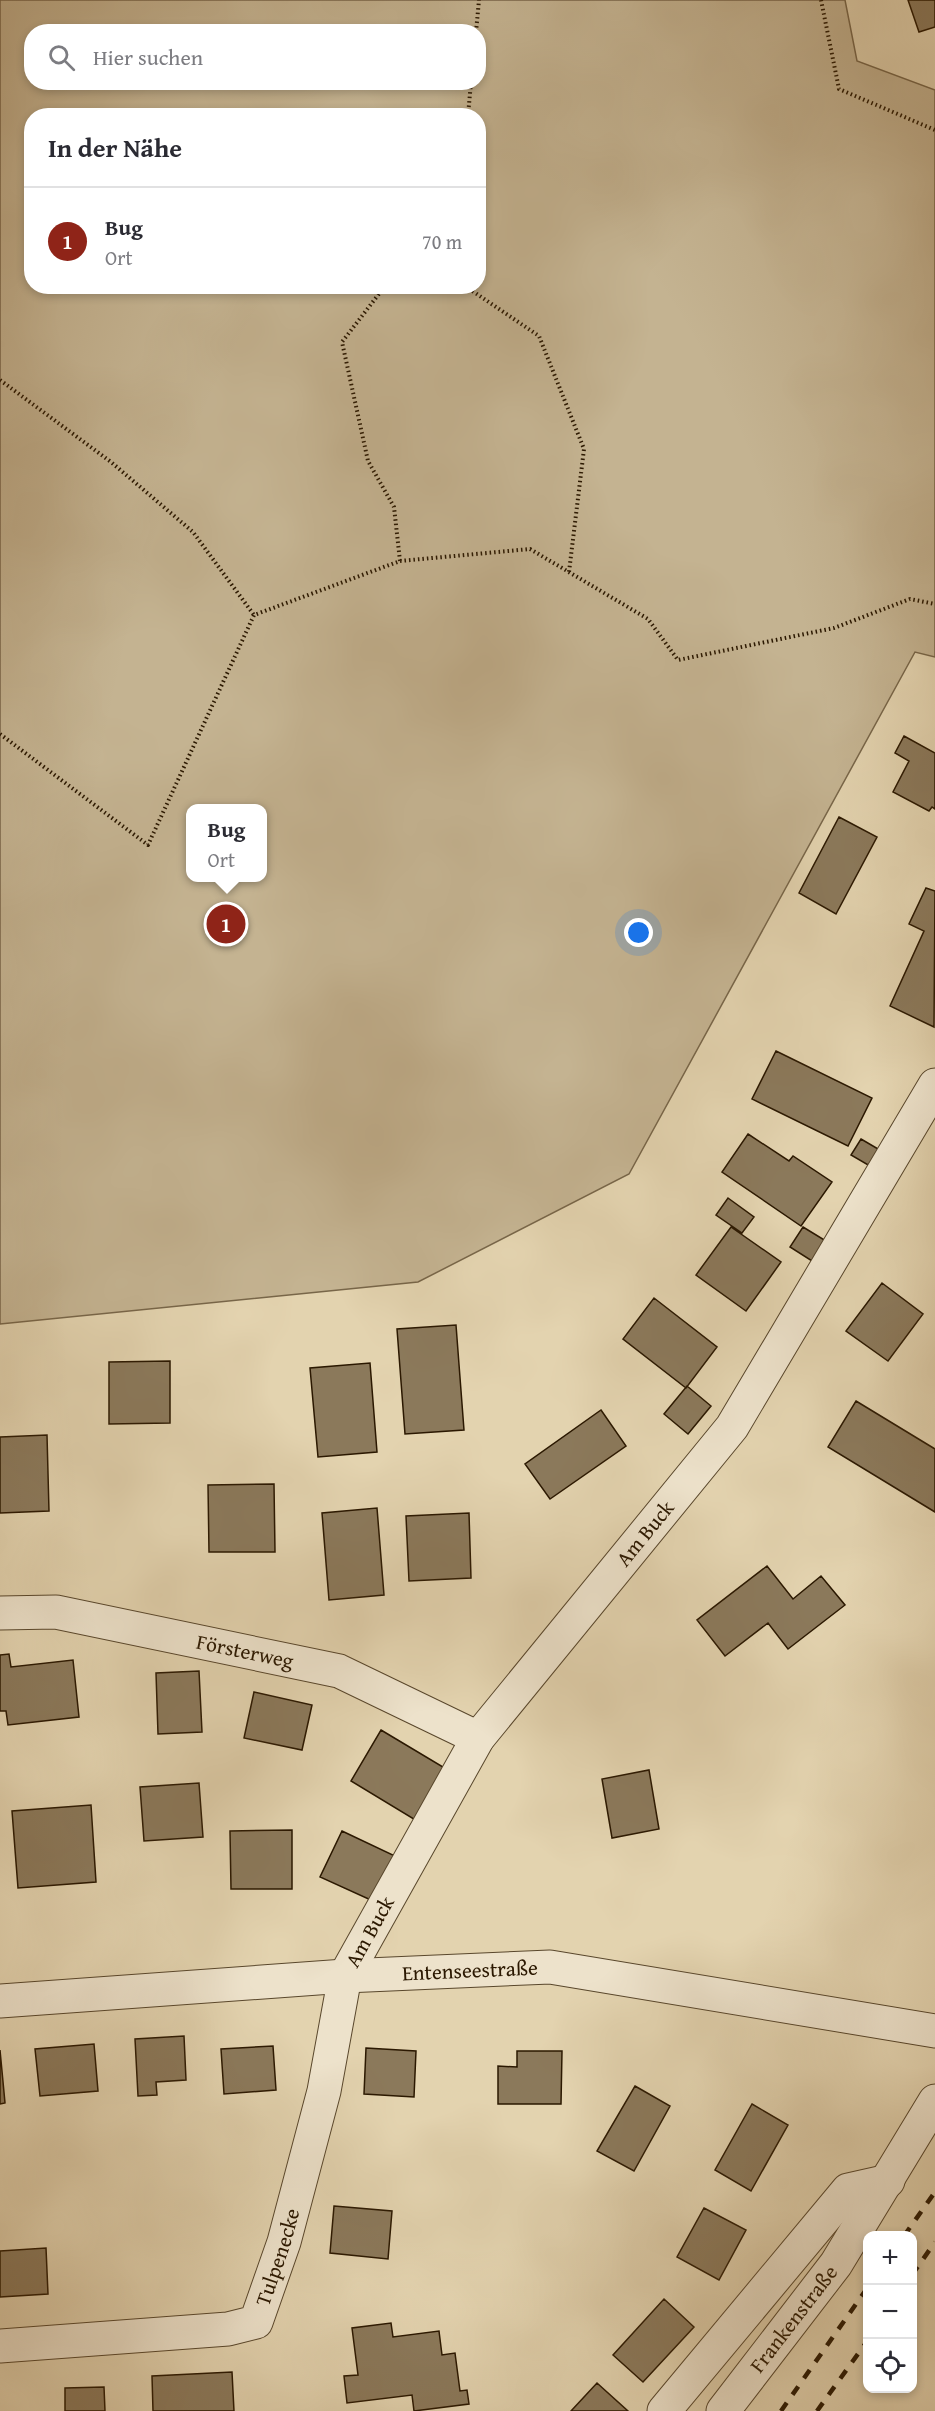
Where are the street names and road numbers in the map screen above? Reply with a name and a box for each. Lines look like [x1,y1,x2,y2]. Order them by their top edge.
street label: Am Buck [608,1493,681,1573]
street label: Försterweg [194,1626,297,1676]
street label: Am Buck [337,1890,402,1973]
street label: Entenseestraße [401,1952,539,1988]
street label: Tulpenecke [247,2205,307,2310]
street label: Frankenstraße [742,2258,845,2379]

